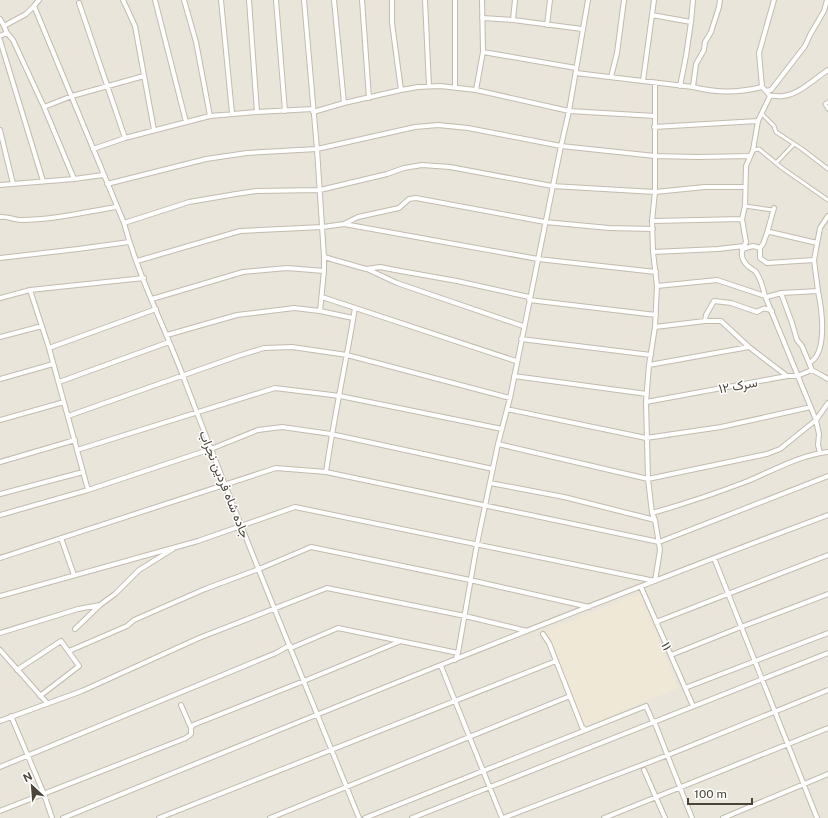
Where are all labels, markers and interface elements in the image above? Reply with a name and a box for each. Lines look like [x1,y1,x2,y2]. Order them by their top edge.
street label: سرک ۱۲ [717,375,759,397]
street label: جاده شاه فردین نجراب [195,428,253,541]
street label: ۱۱ [658,640,675,653]
north arrow [12,766,52,806]
text: N [21,770,34,784]
scale bar [688,780,752,806]
text: 100 m [694,787,727,801]

